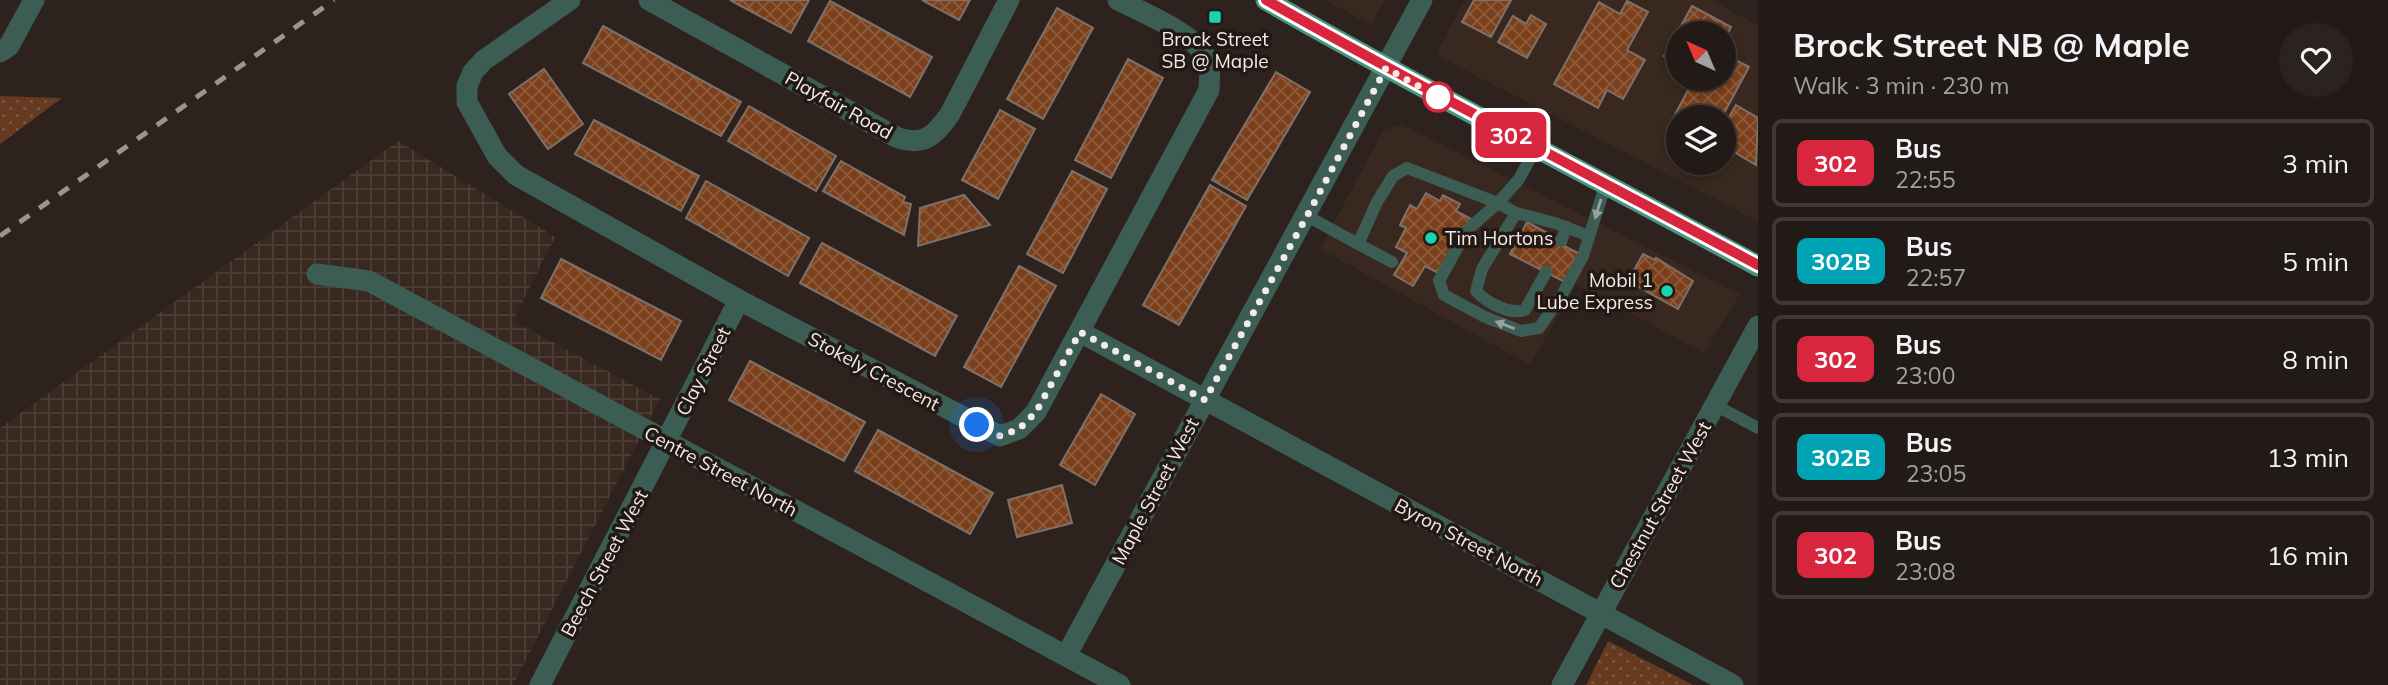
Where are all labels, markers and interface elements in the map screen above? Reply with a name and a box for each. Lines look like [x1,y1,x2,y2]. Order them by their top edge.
marker: Brock Street SB @ Maple [1207,9,1223,25]
north arrow [1666,21,1736,91]
map controls [1666,21,1736,175]
button: heart [2279,23,2353,97]
text: Brock Street NB @ Maple [1793,24,2190,65]
place label: Brock Street SB @ Maple [1161,27,1269,73]
street label: Playfair Road [781,66,897,144]
text: Walk · 3 min · 230 m [1793,71,2010,100]
unlabelled marker [1423,82,1453,112]
button: layers [1666,105,1736,175]
line badge: 302 [1471,112,1551,158]
text: 302 [1489,120,1533,150]
text: Bus [1895,132,1941,165]
text: 3 min [2282,147,2349,180]
text: 302 [1814,148,1857,178]
text: 22:55 [1895,165,1955,194]
one-way arrow [1592,199,1602,220]
place label: Tim Hortons [1445,226,1553,250]
marker: Tim Hortons [1423,230,1439,246]
text: Bus [1906,230,1952,263]
text: 5 min [2282,245,2349,278]
text: 302B [1811,246,1871,276]
text: 22:57 [1906,263,1966,292]
place label: Mobil 1 Lube Express [1536,268,1653,314]
marker: Mobil 1 Lube Express [1659,283,1675,299]
one-way arrow [1494,319,1515,330]
street label: Clay Street [670,322,736,419]
street label: Stokely Crescent [804,326,944,416]
text: Bus [1895,328,1941,361]
text: 8 min [2282,343,2349,376]
text: 302 [1814,344,1857,374]
text: 23:00 [1895,361,1955,390]
your location [959,407,994,442]
street label: Maple Street West [1106,413,1204,568]
street label: Chestnut Street West [1604,417,1716,593]
street label: Centre Street North [640,420,802,522]
text: Bus [1906,426,1952,459]
text: 13 min [2267,441,2349,474]
text: 302B [1811,442,1871,472]
text: 23:05 [1906,459,1966,488]
street label: Beech Street West [555,485,653,641]
street label: Byron Street North [1391,493,1547,591]
text: Bus [1895,524,1941,557]
text: 16 min [2267,539,2349,572]
text: 302 [1814,540,1857,570]
text: 23:08 [1895,557,1955,586]

